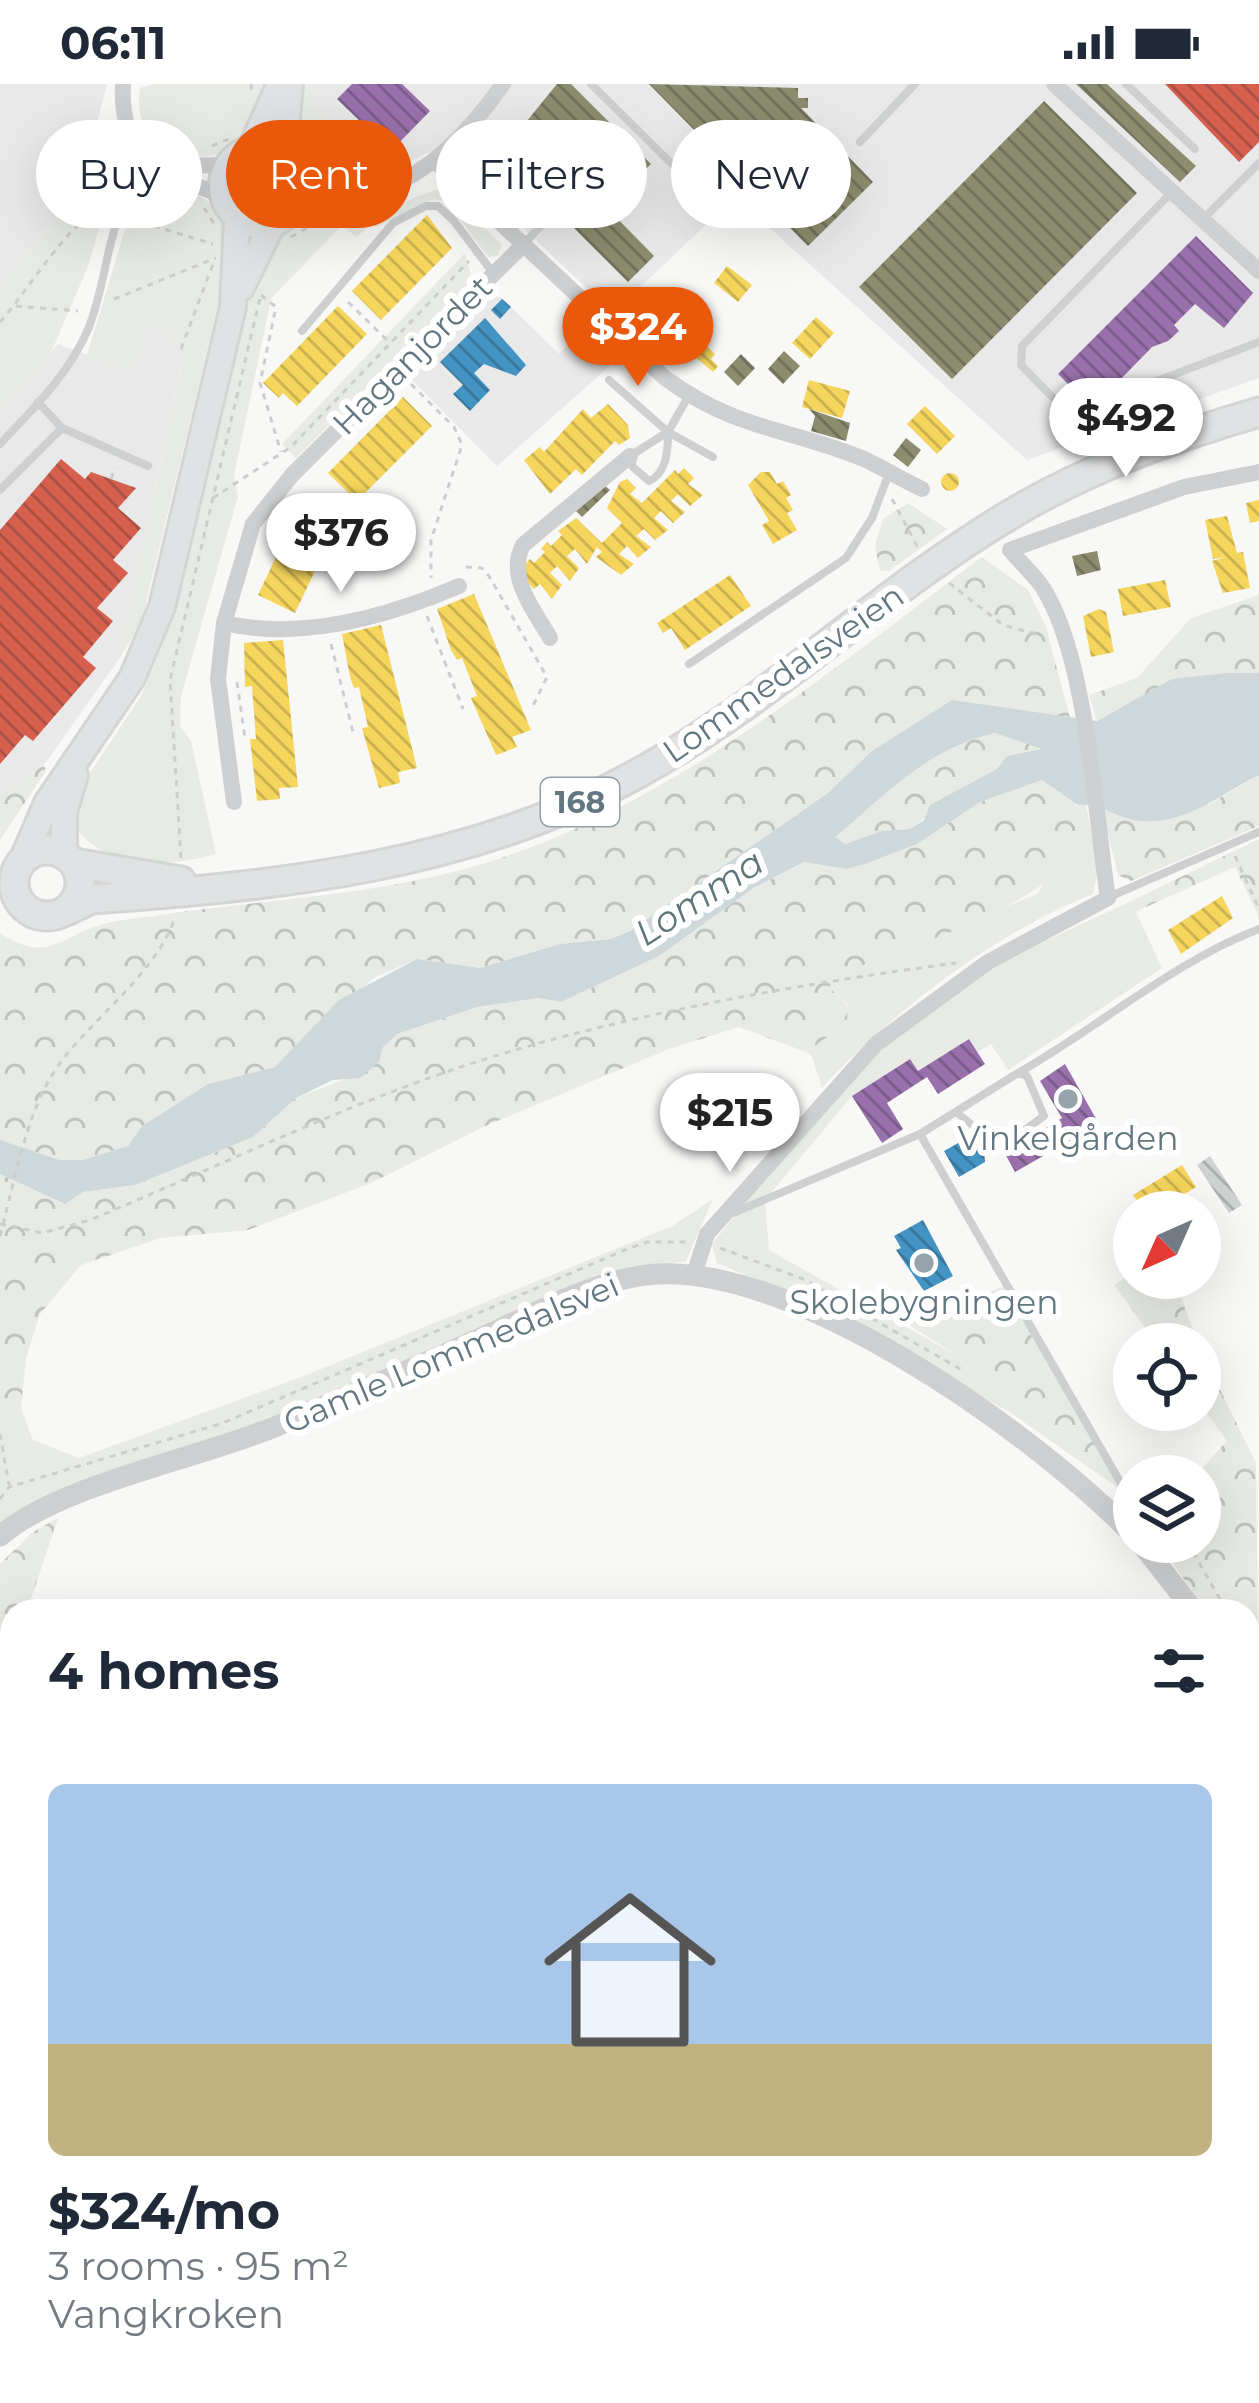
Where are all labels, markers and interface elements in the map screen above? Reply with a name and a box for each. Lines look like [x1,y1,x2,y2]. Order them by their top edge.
text: 06:11 [60,15,166,70]
chip: Buy [36,120,202,228]
chip: Rent [226,120,412,228]
chip: Filters [436,120,647,228]
chip: New [671,120,851,228]
street label: Haganjordet [324,267,500,443]
pin: $324 [567,287,709,389]
text: $324 [589,302,687,350]
pin: $492 [1055,378,1197,480]
text: $492 [1076,393,1176,441]
pin: $376 [270,493,412,595]
text: $376 [293,508,389,556]
street label: Lommedalsveien [655,575,911,771]
road number: 168 [541,778,619,826]
water label: Lomma [627,839,771,955]
pin: $215 [659,1073,801,1175]
marker: Vinkelgården [1055,1086,1081,1112]
text: $215 [687,1088,773,1136]
place label: Vinkelgården [958,1118,1179,1158]
north arrow [1113,1191,1221,1299]
map controls [1113,1191,1221,1563]
marker: Skolebygningen [911,1250,937,1276]
street label: Gamle Lommedalsvei [278,1264,624,1442]
place label: Skolebygningen [789,1282,1059,1322]
button: locate [1113,1323,1221,1431]
button: layers [1113,1455,1221,1563]
icon: filters [1146,1638,1212,1704]
text: 4 homes [48,1640,279,1702]
icon: home [522,1862,738,2078]
text: $324/mo [48,2180,280,2242]
text: 3 rooms · 95 m² [48,2242,349,2290]
text: Vangkroken [48,2290,284,2338]

